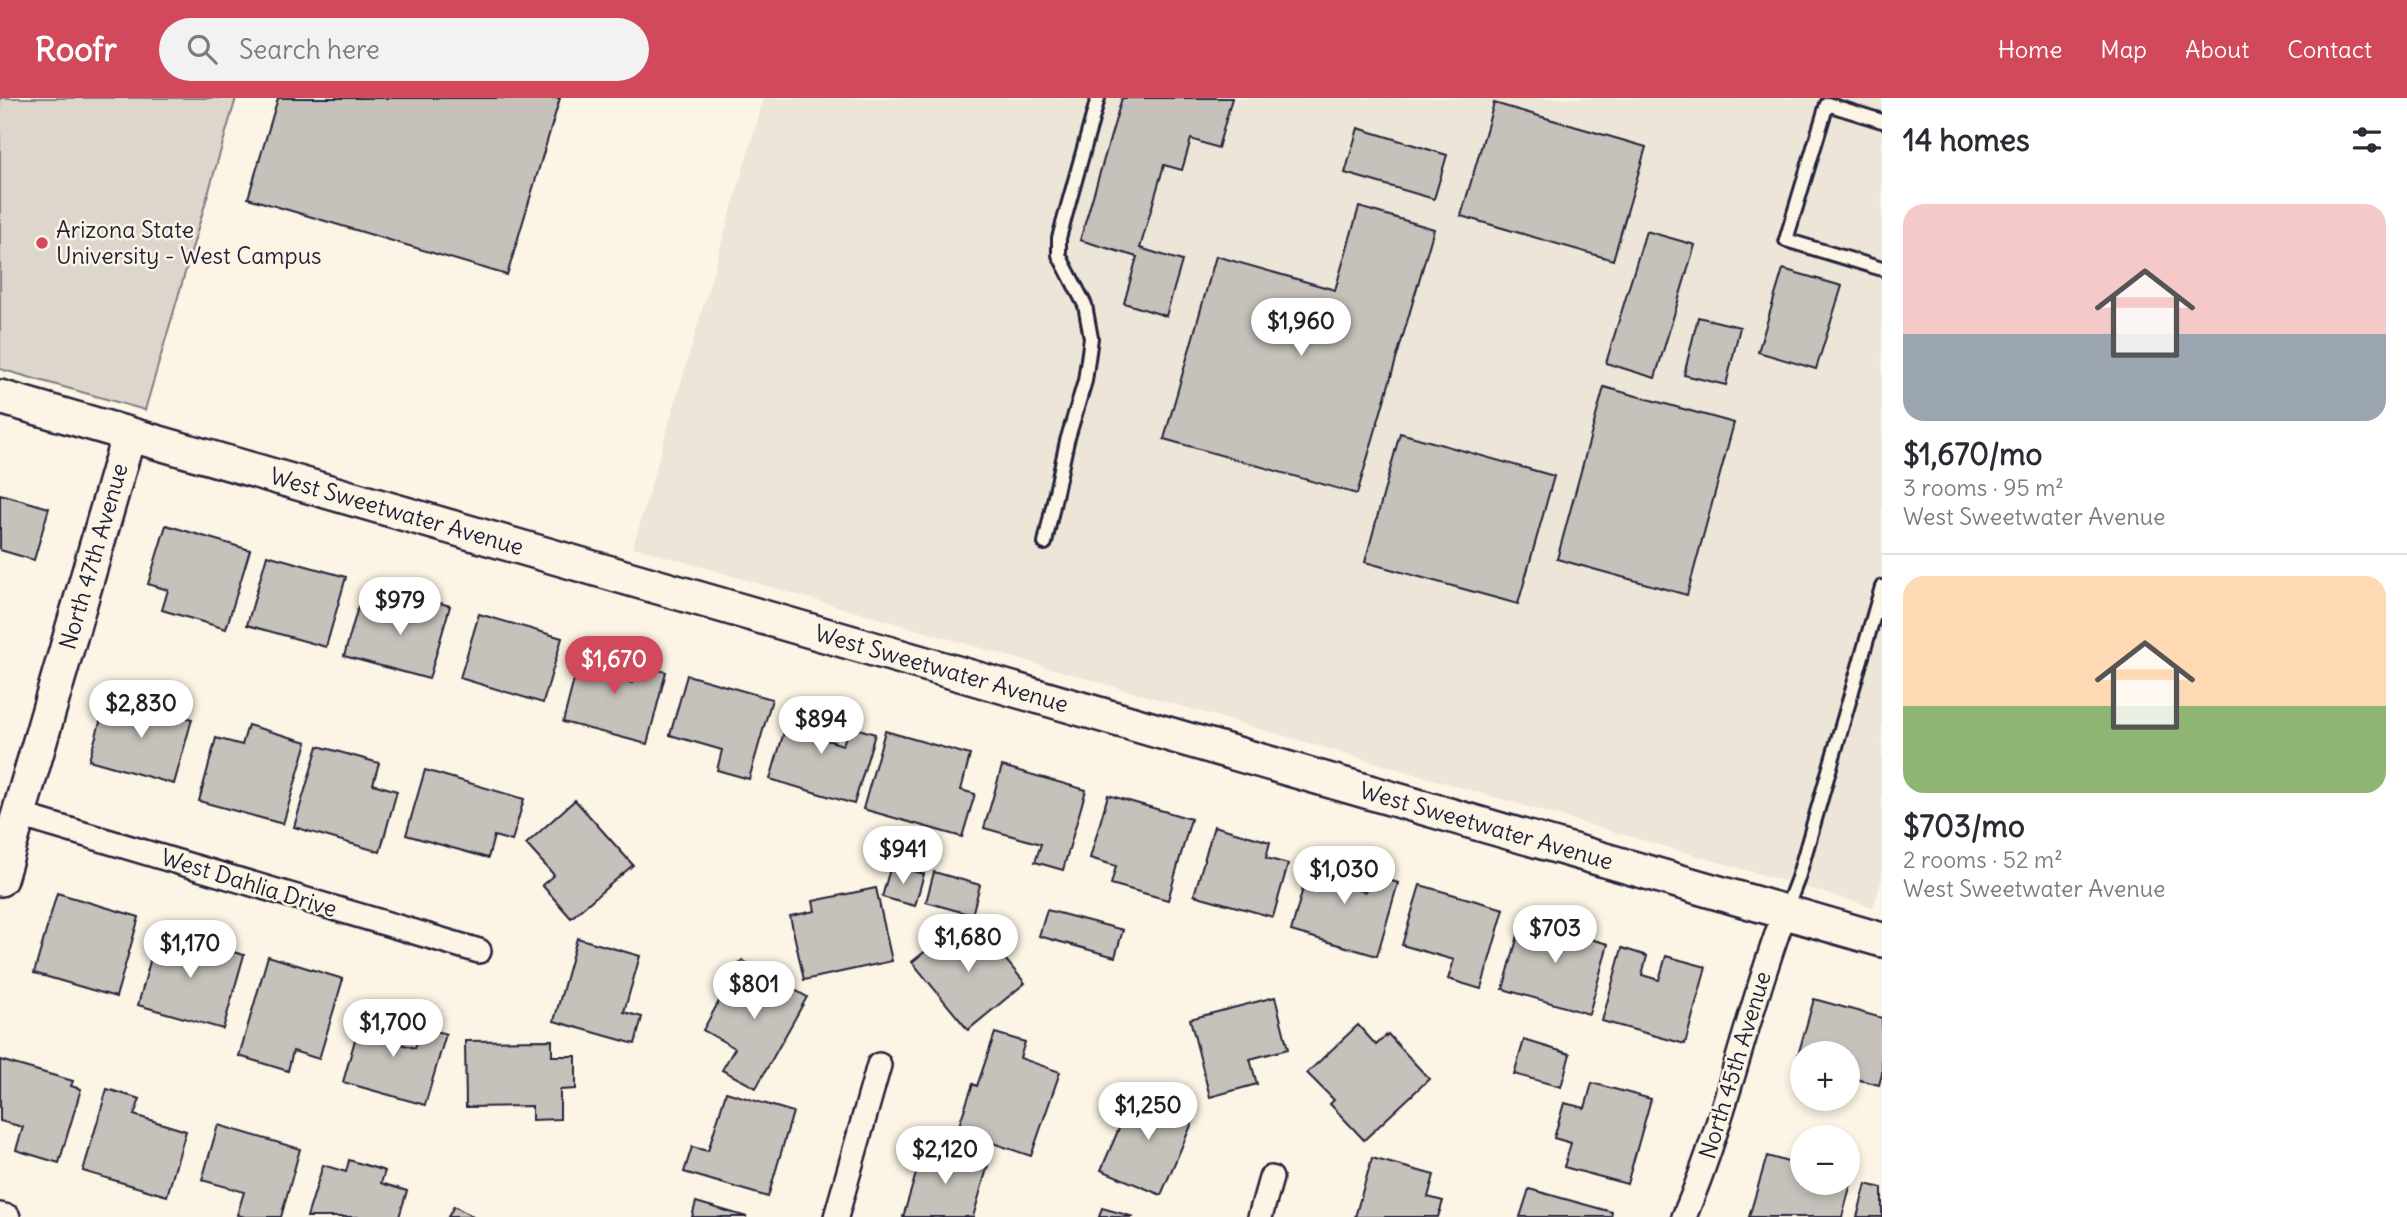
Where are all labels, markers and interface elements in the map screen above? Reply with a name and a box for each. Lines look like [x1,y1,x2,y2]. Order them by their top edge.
search box [159,18,649,81]
text: Roofr [35,28,117,70]
icon: search [183,30,221,68]
text: Search here [239,33,380,66]
text: Home [1998,34,2062,64]
text: Map [2100,34,2147,64]
text: About [2185,34,2249,64]
text: Contact [2287,34,2372,64]
text: 14 homes [1903,121,2030,159]
icon: filters [2348,121,2386,159]
place label: Arizona State University - West Campus [56,215,322,270]
marker: Arizona State University - West Campus [34,235,50,251]
icon: home [2082,250,2208,376]
pin: $1,960 [1244,299,1358,358]
text: $1,960 [1267,306,1335,335]
text: $1,670/mo [1903,435,2042,473]
street label: North 47th Avenue [52,460,134,653]
street label: West Sweetwater Avenue [267,461,527,561]
text: 3 rooms · 95 m² [1903,473,2064,502]
text: West Sweetwater Avenue [1903,502,2165,531]
pin: $979 [359,578,441,637]
text: $979 [375,585,425,614]
street label: West Sweetwater Avenue [812,618,1072,719]
icon: home [2082,622,2208,748]
pin: $1,670 [557,636,671,696]
text: $1,670 [581,644,647,673]
pin: $2,830 [84,680,198,740]
text: $2,830 [105,688,177,717]
pin: $894 [780,696,862,756]
text: $894 [795,704,847,733]
street label: West Sweetwater Avenue [1356,775,1617,876]
text: $703/mo [1903,807,2025,845]
pin: $941 [862,826,944,886]
text: $941 [879,834,927,863]
street label: West Dahlia Drive [158,842,340,923]
text: 2 rooms · 52 m² [1903,845,2063,874]
pin: $1,030 [1287,846,1401,906]
text: $1,030 [1309,854,1379,883]
text: West Sweetwater Avenue [1903,874,2165,903]
pin: $703 [1514,906,1596,965]
text: $703 [1529,913,1581,942]
pin: $1,680 [911,914,1025,974]
pin: $1,170 [133,920,247,980]
text: $1,680 [934,922,1002,951]
text: $1,170 [160,928,220,957]
pin: $801 [713,962,795,1021]
street label: North 45th Avenue [1692,968,1777,1162]
text: $801 [729,969,779,998]
pin: $1,700 [336,1000,450,1059]
text: $1,700 [359,1007,427,1036]
map controls [1790,1041,1860,1195]
button: + [1790,1041,1860,1111]
pin: $1,250 [1091,1082,1205,1142]
text: $1,250 [1114,1090,1182,1119]
button: − [1790,1125,1860,1195]
pin: $2,120 [888,1126,1002,1186]
text: $2,120 [912,1134,978,1163]

